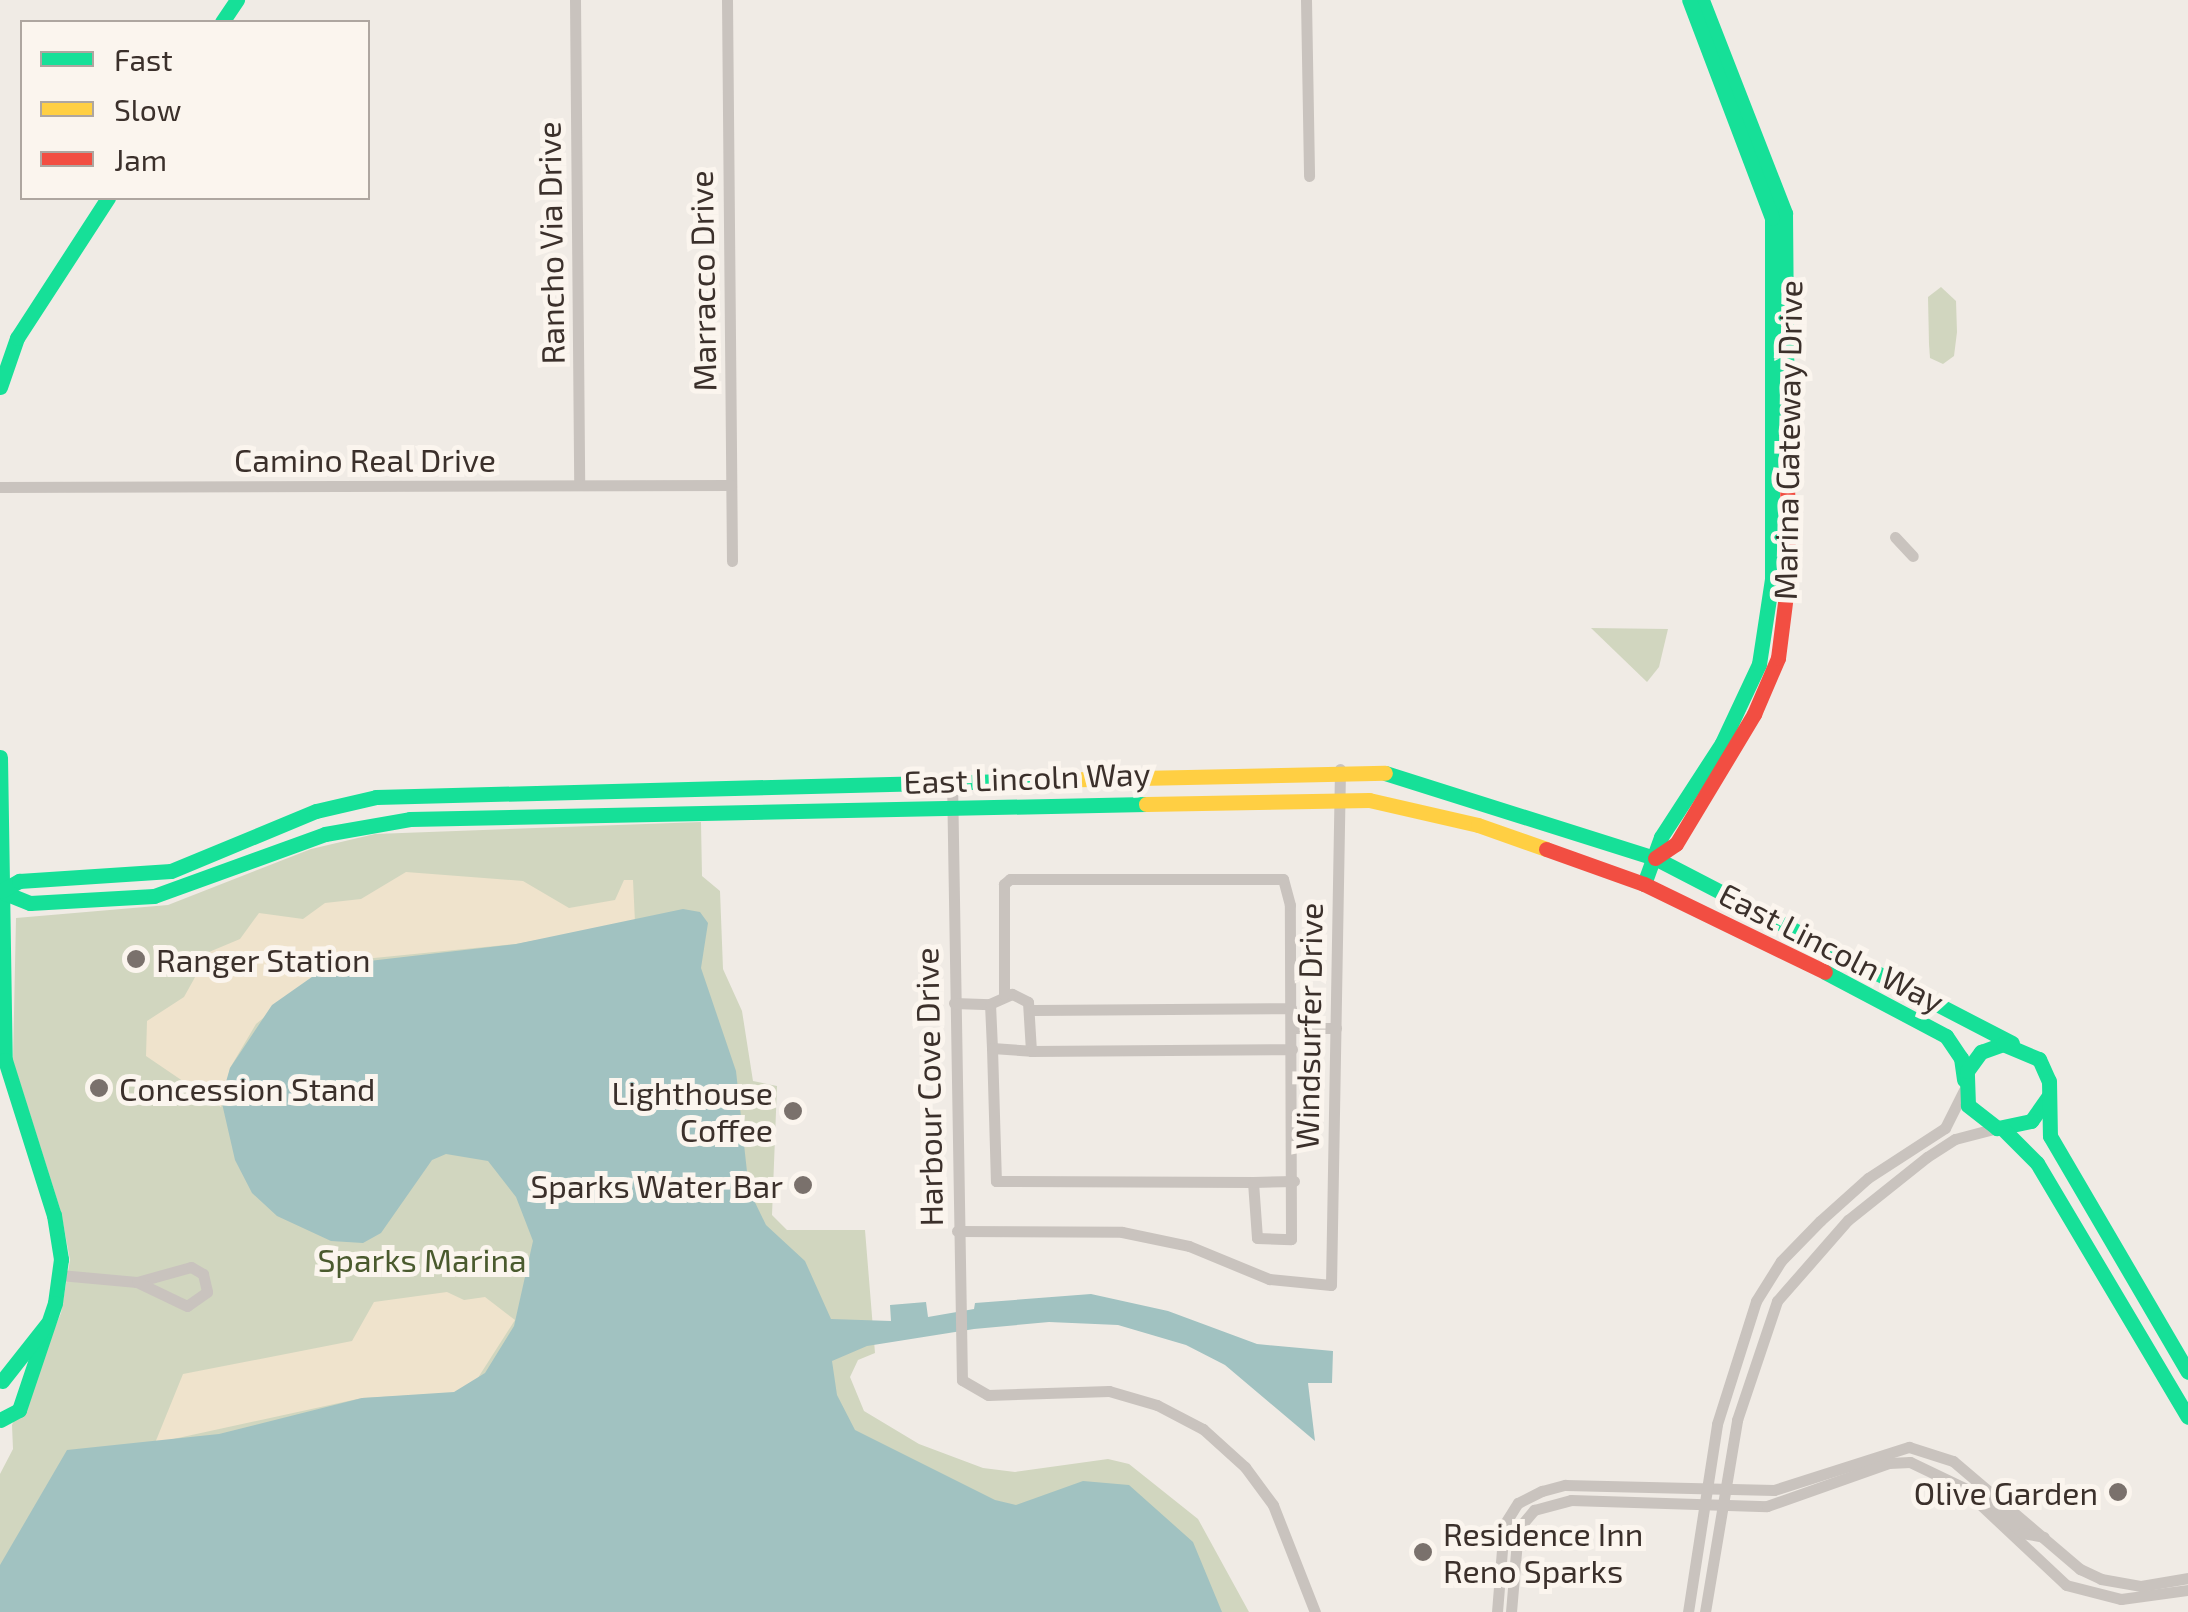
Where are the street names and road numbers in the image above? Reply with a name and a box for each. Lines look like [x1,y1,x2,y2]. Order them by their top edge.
street label: Rancho Via Drive [529,121,571,365]
street label: Marracco Drive [681,170,723,392]
street label: Marina Gateway Drive [1765,279,1809,601]
street label: Camino Real Drive [234,440,496,478]
street label: East Lincoln Way [903,753,1151,801]
street label: East Lincoln Way [1713,874,1951,1020]
street label: Windsurfer Drive [1287,902,1329,1150]
street label: Harbour Cove Drive [906,947,950,1227]

